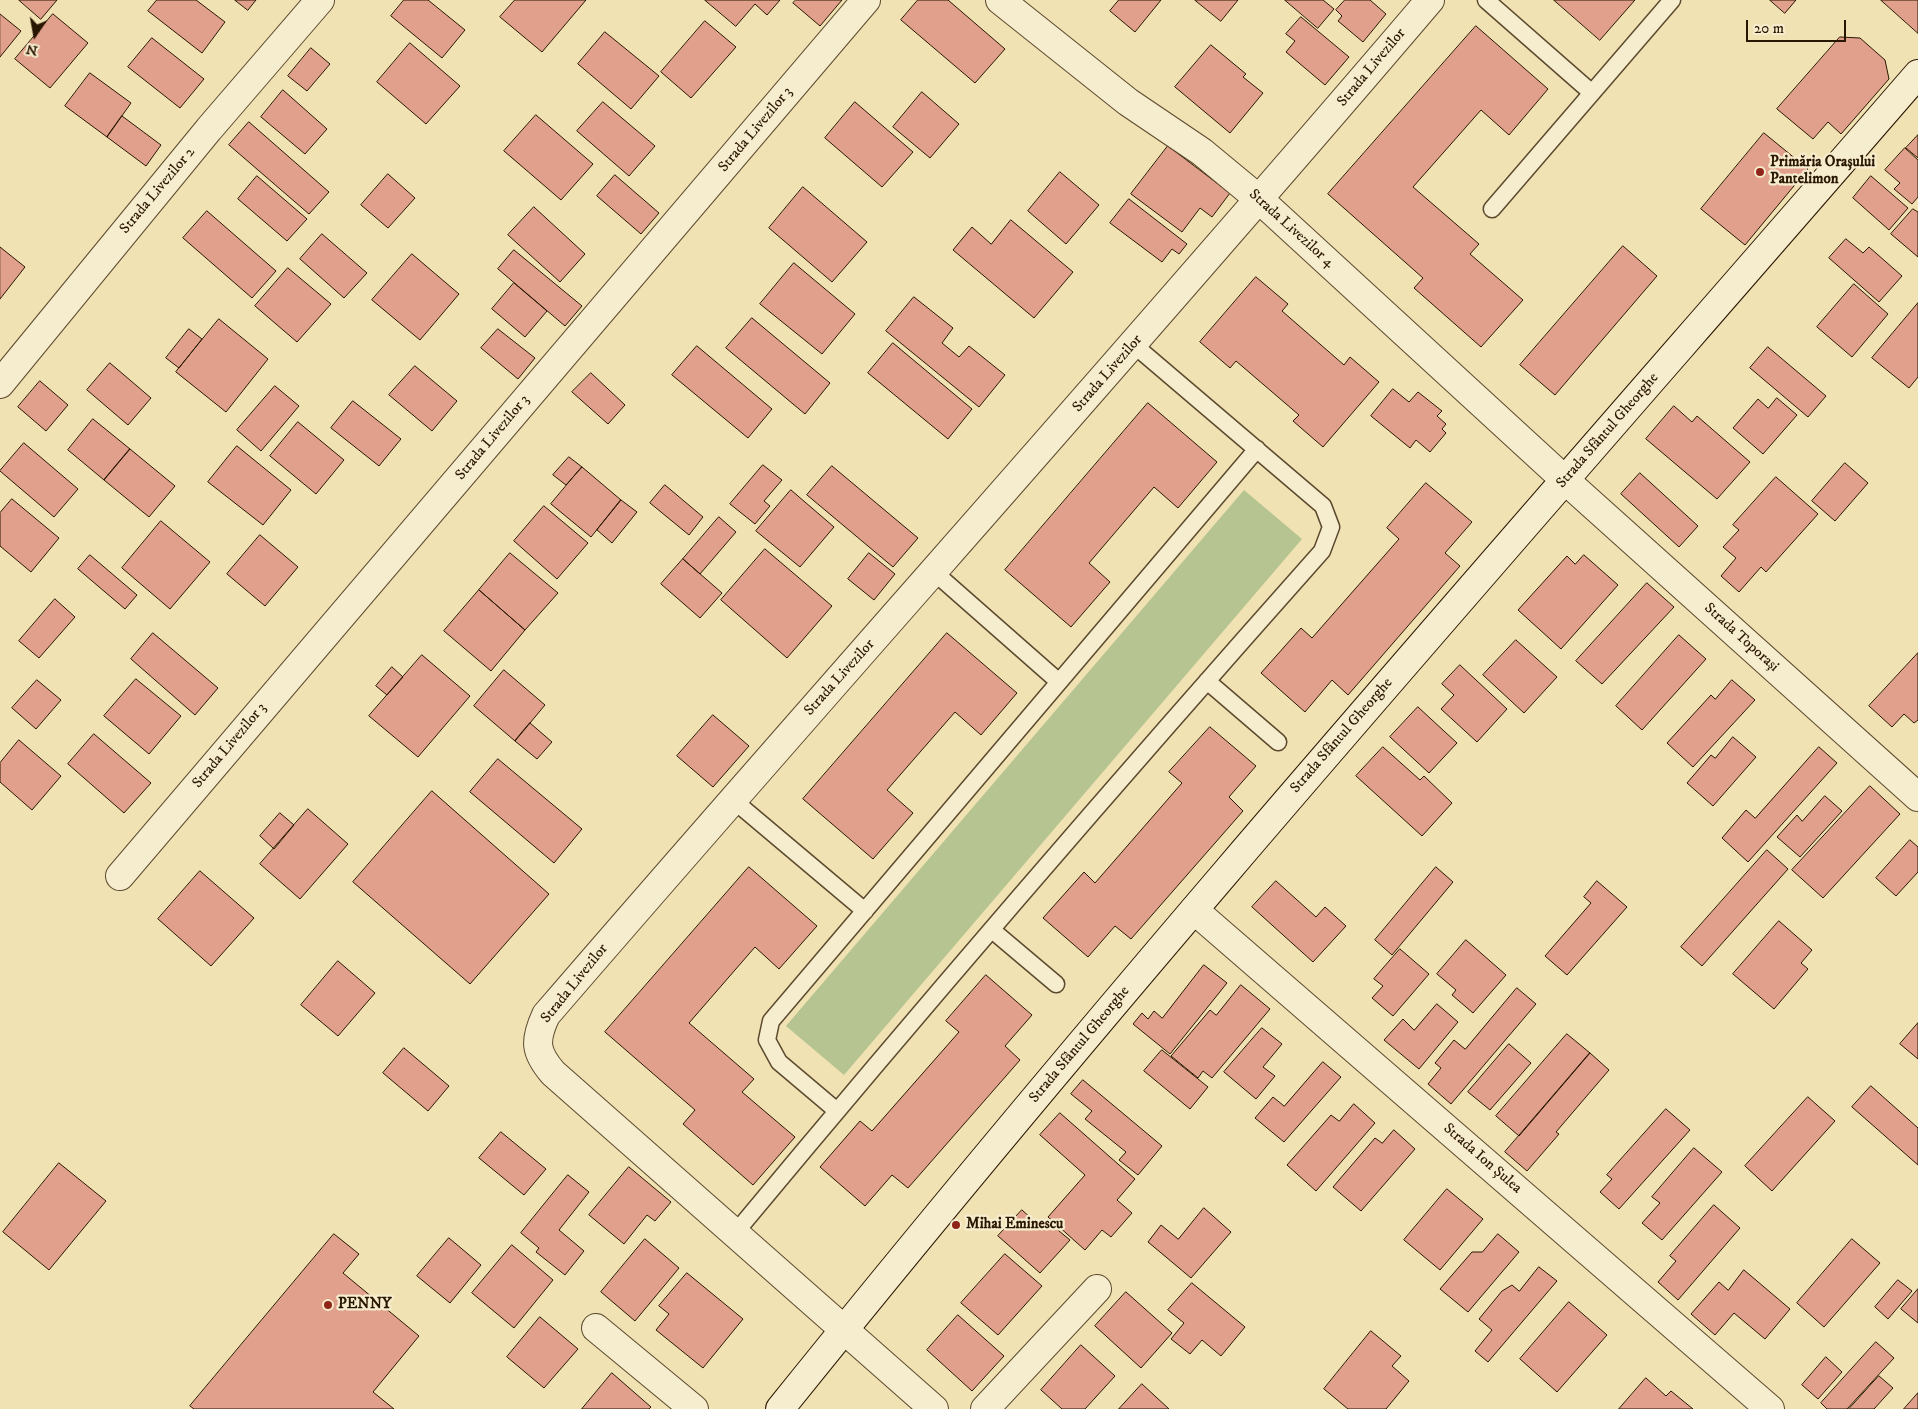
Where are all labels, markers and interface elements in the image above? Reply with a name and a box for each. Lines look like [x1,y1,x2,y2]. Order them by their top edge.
north arrow [10,10,60,60]
scale bar [1748,10,1848,42]
text: 20 m [1754,19,1784,38]
street label: Strada Livezilor [1334,25,1410,111]
text: N [24,40,39,60]
street label: Strada Livezilor 3 [715,84,797,176]
street label: Strada Livezilor 2 [117,144,199,238]
place label: Primăria Orașului Pantelimon [1770,154,1875,189]
marker: Primăria Orașului Pantelimon [1754,166,1766,178]
street label: Strada Livezilor 4 [1245,186,1337,272]
street label: Strada Livezilor [1069,332,1147,416]
street label: Strada Sfântul Gheorghe [1553,370,1663,492]
street label: Strada Livezilor 3 [452,392,534,484]
street label: Strada Toporași [1700,600,1782,676]
street label: Strada Livezilor [801,636,879,720]
street label: Strada Sfântul Gheorghe [1287,675,1397,797]
street label: Strada Livezilor 3 [189,700,271,792]
street label: Strada Livezilor [538,941,612,1027]
street label: Strada Sfântul Gheorghe [1026,983,1134,1107]
street label: Strada Ion Șulea [1439,1120,1525,1198]
place label: Mihai Eminescu [966,1216,1063,1234]
marker: Mihai Eminescu [950,1219,962,1231]
place label: PENNY [338,1296,392,1314]
marker: PENNY [322,1299,334,1311]

